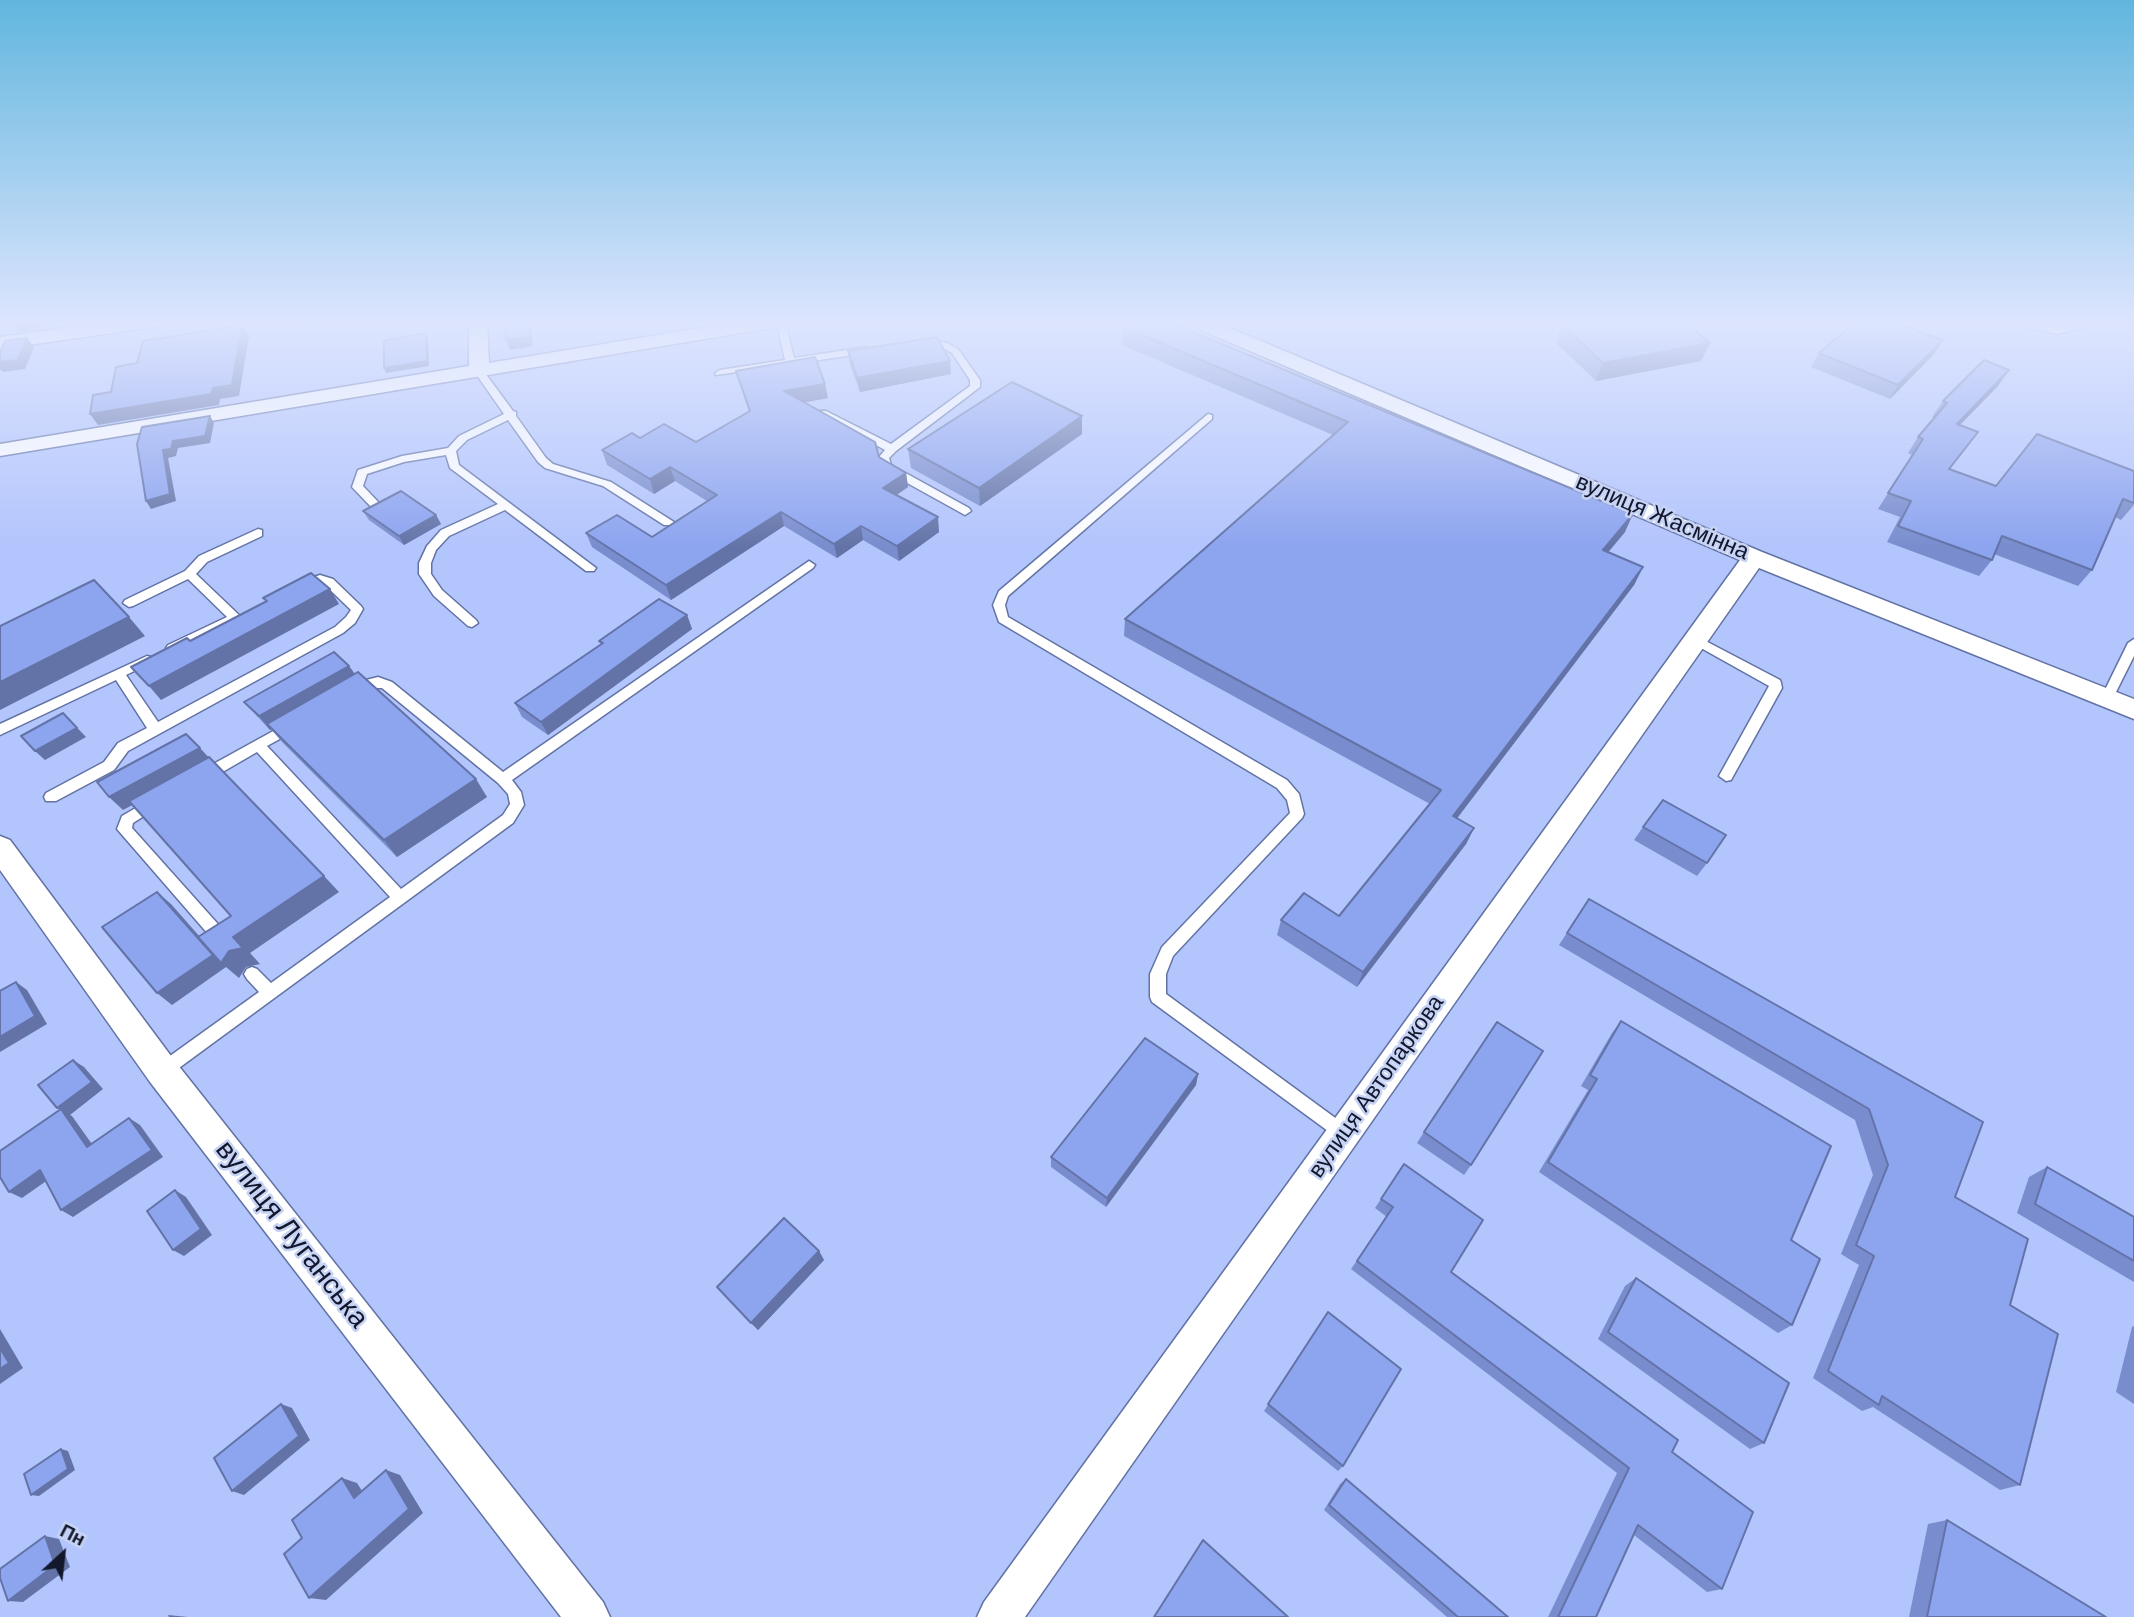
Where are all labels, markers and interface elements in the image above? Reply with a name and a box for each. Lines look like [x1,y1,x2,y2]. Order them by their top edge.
street label: вулиця Жасмінна [1571,469,1753,567]
street label: вулиця Автопаркова [1304,990,1450,1184]
street label: вулиця Луганська [207,1135,375,1335]
text: Пн [56,1518,90,1552]
north arrow [28,1519,98,1589]

